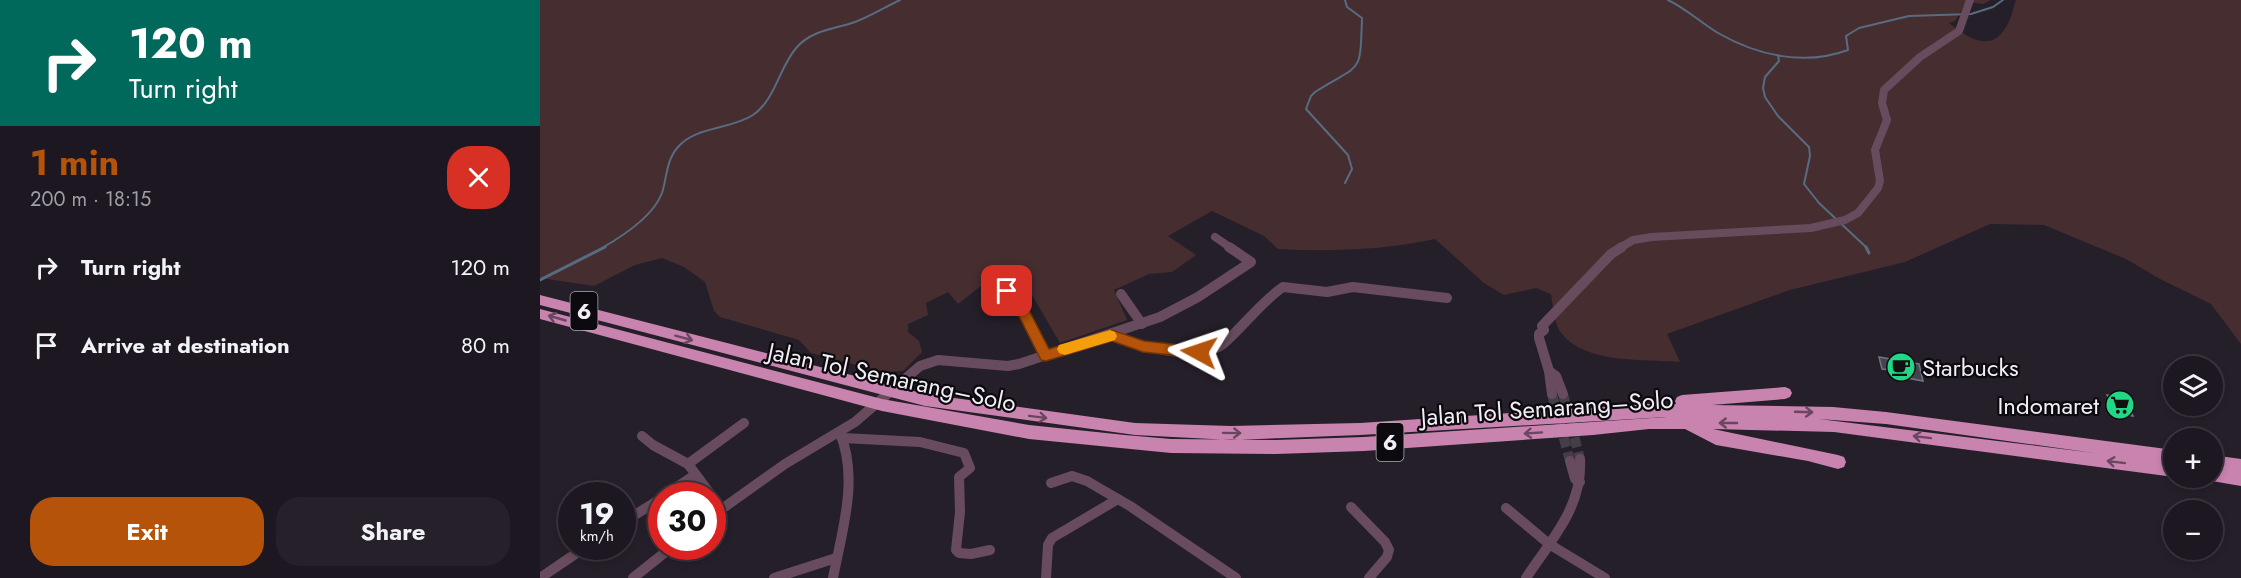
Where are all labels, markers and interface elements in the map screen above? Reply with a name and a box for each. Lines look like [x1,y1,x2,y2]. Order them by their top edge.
text: 120 m [129,13,253,74]
icon: right [30,24,108,102]
text: Turn right [129,69,237,108]
text: 1 min [30,136,119,188]
button: close [447,146,510,209]
text: 200 m · 18:15 [30,185,151,214]
icon: right [30,251,63,284]
text: Turn right [81,251,181,283]
text: 120 m [451,251,510,283]
pin [981,265,1032,316]
icon: arrive [990,274,1023,307]
road number: 6 [570,292,597,330]
one-way arrow [548,312,567,323]
position arrow [1167,320,1231,384]
icon: arrive [30,329,63,362]
text: Arrive at destination [81,329,290,361]
text: 80 m [461,329,510,361]
one-way arrow [674,332,693,344]
street label: Jalan Tol Semarang–Solo [762,333,1019,420]
place label: Starbucks [1922,350,2019,385]
cafe icon: Starbucks [1885,351,1917,383]
map controls [2163,356,2223,560]
button: layers [2163,356,2223,416]
street label: Jalan Tol Semarang–Solo [1416,382,1675,434]
place label: Indomaret [1997,388,2099,423]
supermarket icon: Indomaret [2104,389,2136,421]
one-way arrow [1794,407,1814,418]
one-way arrow [1028,411,1048,422]
one-way arrow [1718,417,1738,429]
road number: 6 [1376,423,1404,461]
one-way arrow [1222,427,1242,438]
one-way arrow [1524,428,1544,439]
button: + [2163,428,2223,488]
one-way arrow [1913,431,1933,442]
one-way arrow [2106,456,2126,467]
speed limit sign: 30 [648,482,726,560]
text: 19 [579,492,615,535]
button: Exit [30,497,264,566]
button: Share [276,497,510,566]
button: − [2163,500,2223,560]
text: km/h [580,525,614,547]

